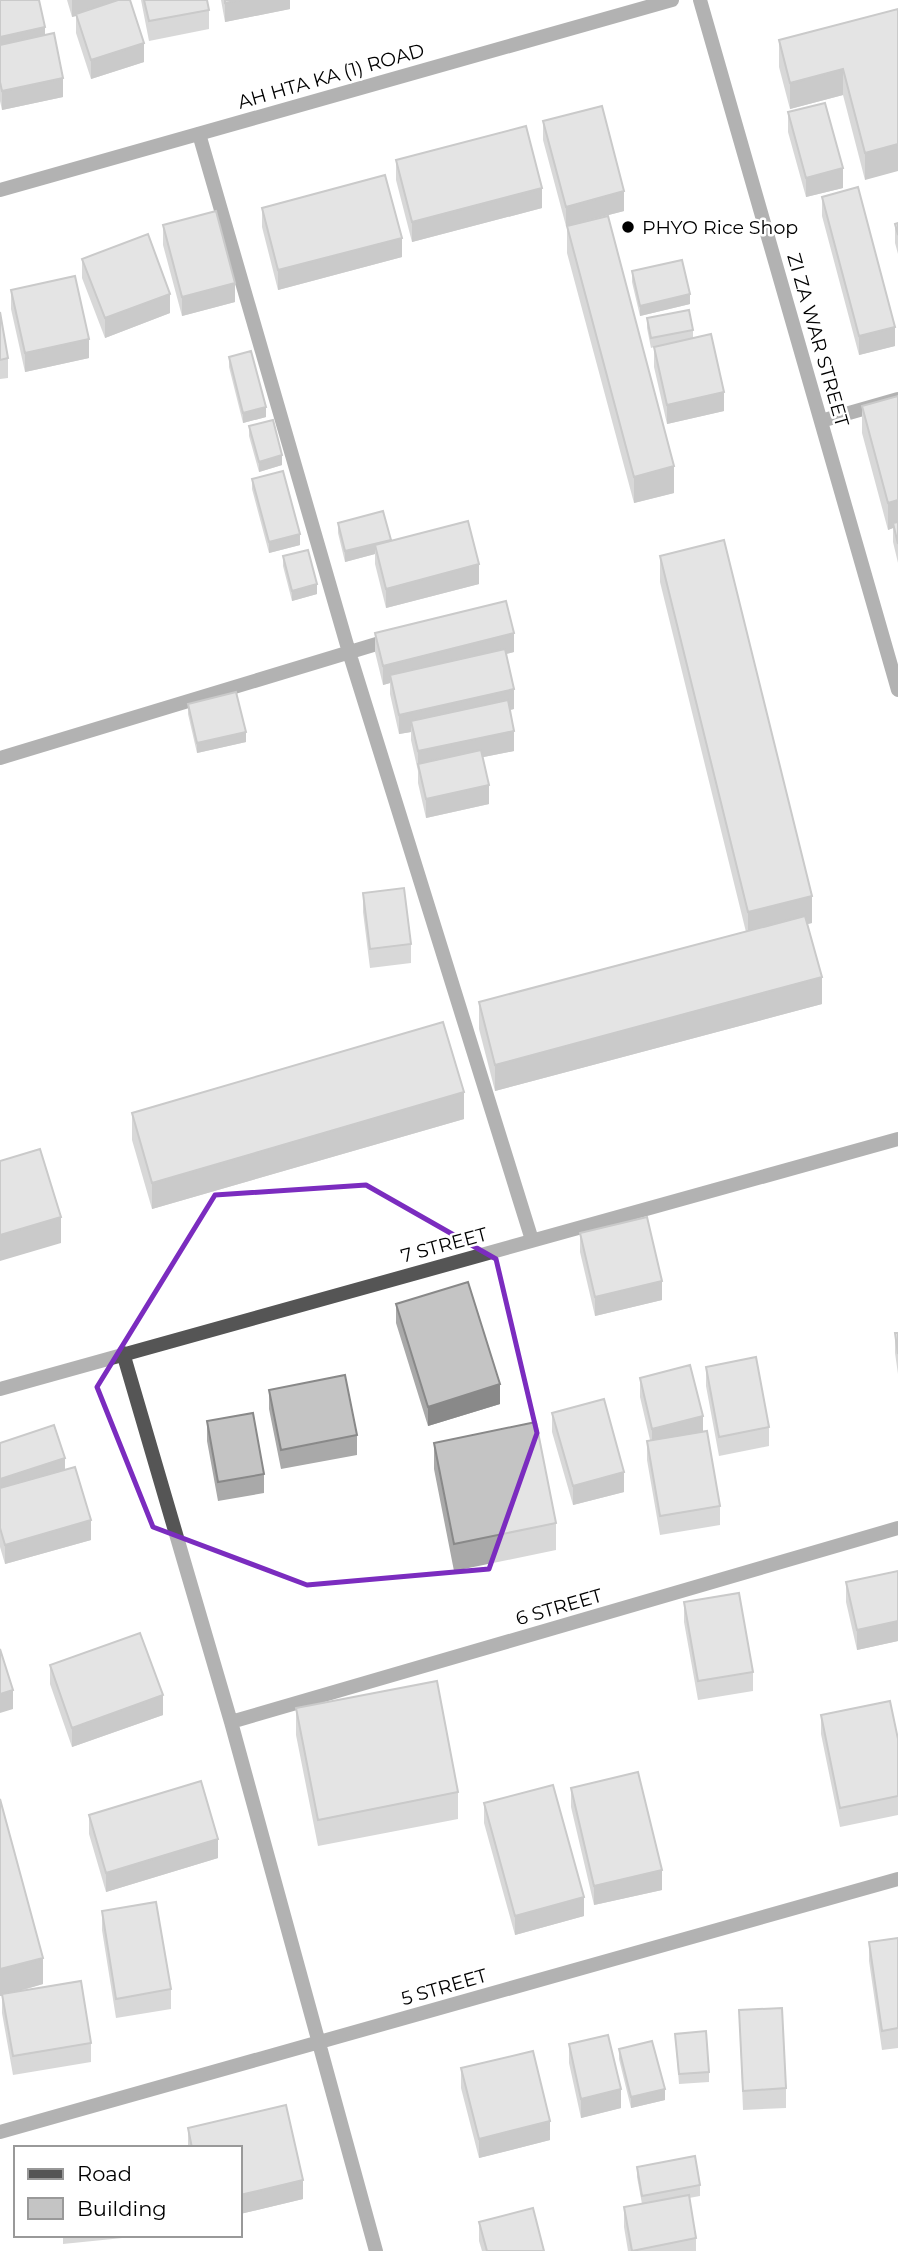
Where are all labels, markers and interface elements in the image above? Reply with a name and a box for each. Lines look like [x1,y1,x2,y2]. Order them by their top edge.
street label: AH HTA KA (1) ROAD [235,38,427,114]
place label: PHYO Rice Shop [642,216,798,239]
marker: PHYO Rice Shop [620,219,636,235]
street label: ZI ZA WAR STREET [782,251,854,429]
street label: 7 STREET [398,1222,490,1268]
street label: 6 STREET [513,1584,605,1630]
street label: 5 STREET [398,1964,490,2010]
legend [14,2146,242,2237]
text: Road [77,2161,132,2186]
text: Building [77,2196,167,2221]

